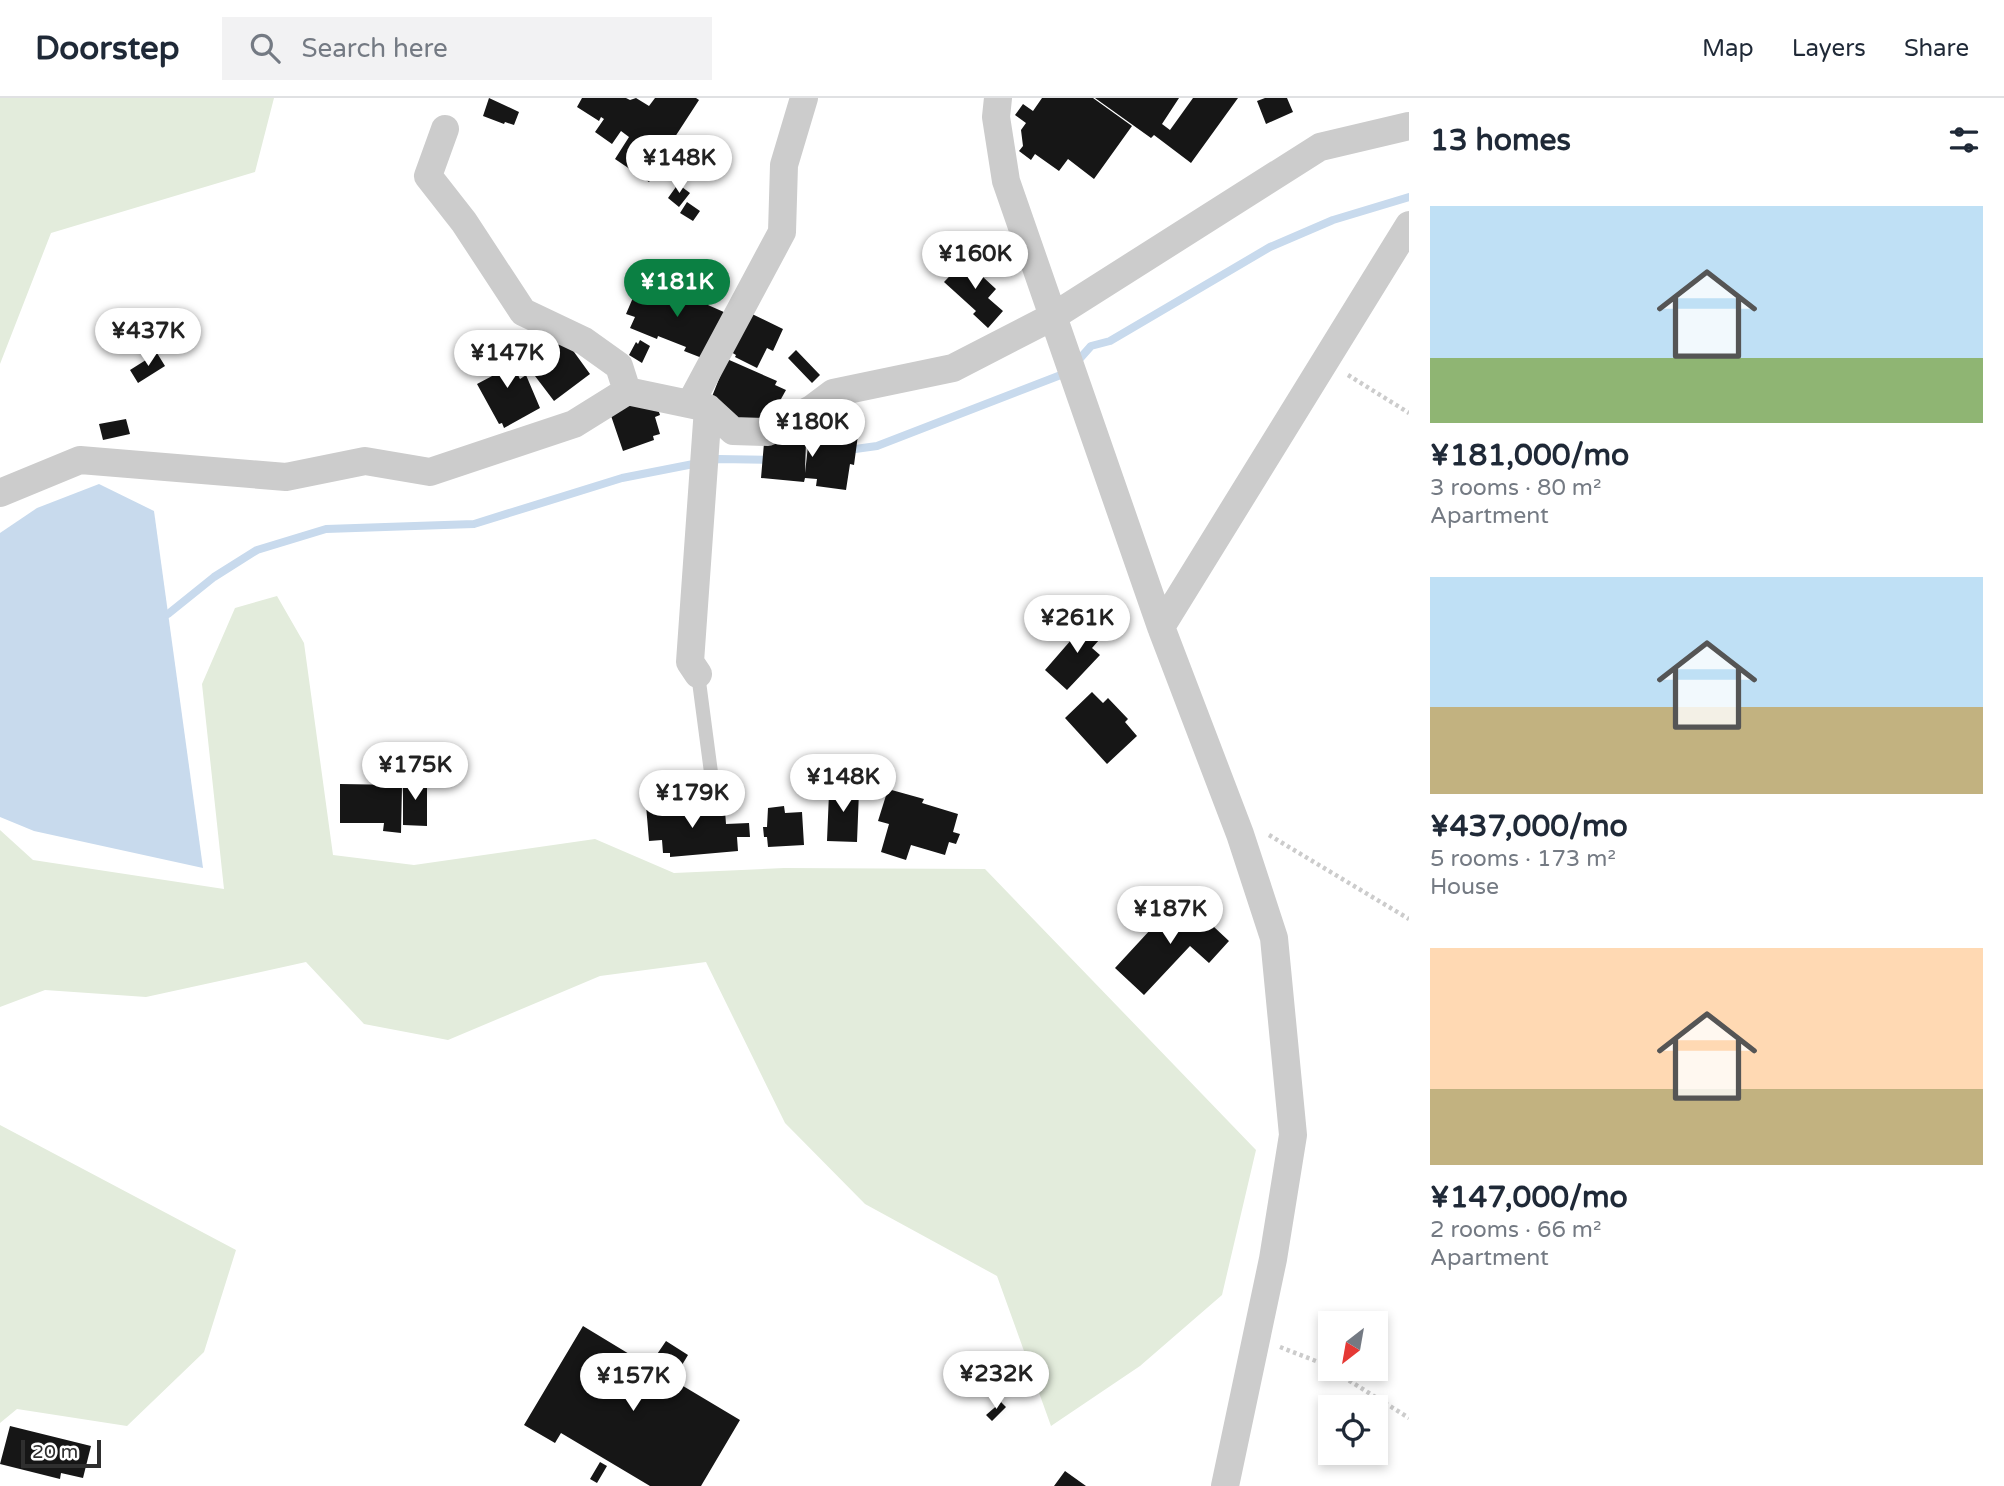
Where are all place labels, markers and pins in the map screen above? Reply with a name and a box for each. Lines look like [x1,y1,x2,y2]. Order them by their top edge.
pin: ¥148K [630,136,728,195]
pin: ¥160K [926,232,1024,291]
pin: ¥181K [628,260,726,319]
pin: ¥437K [99,308,197,368]
pin: ¥147K [458,330,556,390]
pin: ¥180K [763,400,861,459]
pin: ¥261K [1028,596,1126,655]
pin: ¥175K [366,742,464,802]
pin: ¥148K [794,754,892,814]
pin: ¥179K [643,770,741,830]
pin: ¥187K [1121,886,1219,946]
pin: ¥232K [947,1352,1045,1411]
pin: ¥157K [584,1354,682,1413]

